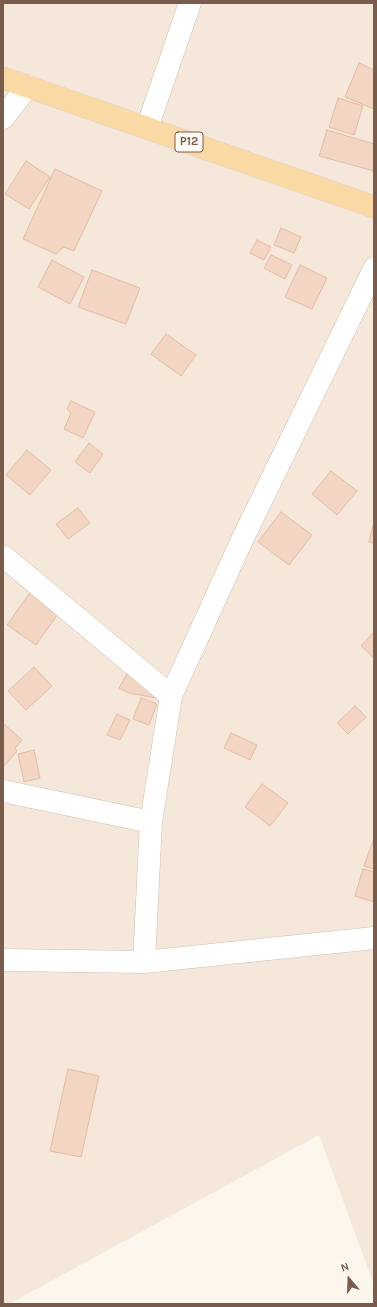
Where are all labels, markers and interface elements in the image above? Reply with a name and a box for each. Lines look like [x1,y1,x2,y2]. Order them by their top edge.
road number: P12 [175,132,203,152]
north arrow [329,1259,369,1299]
text: N [339,1260,351,1275]

